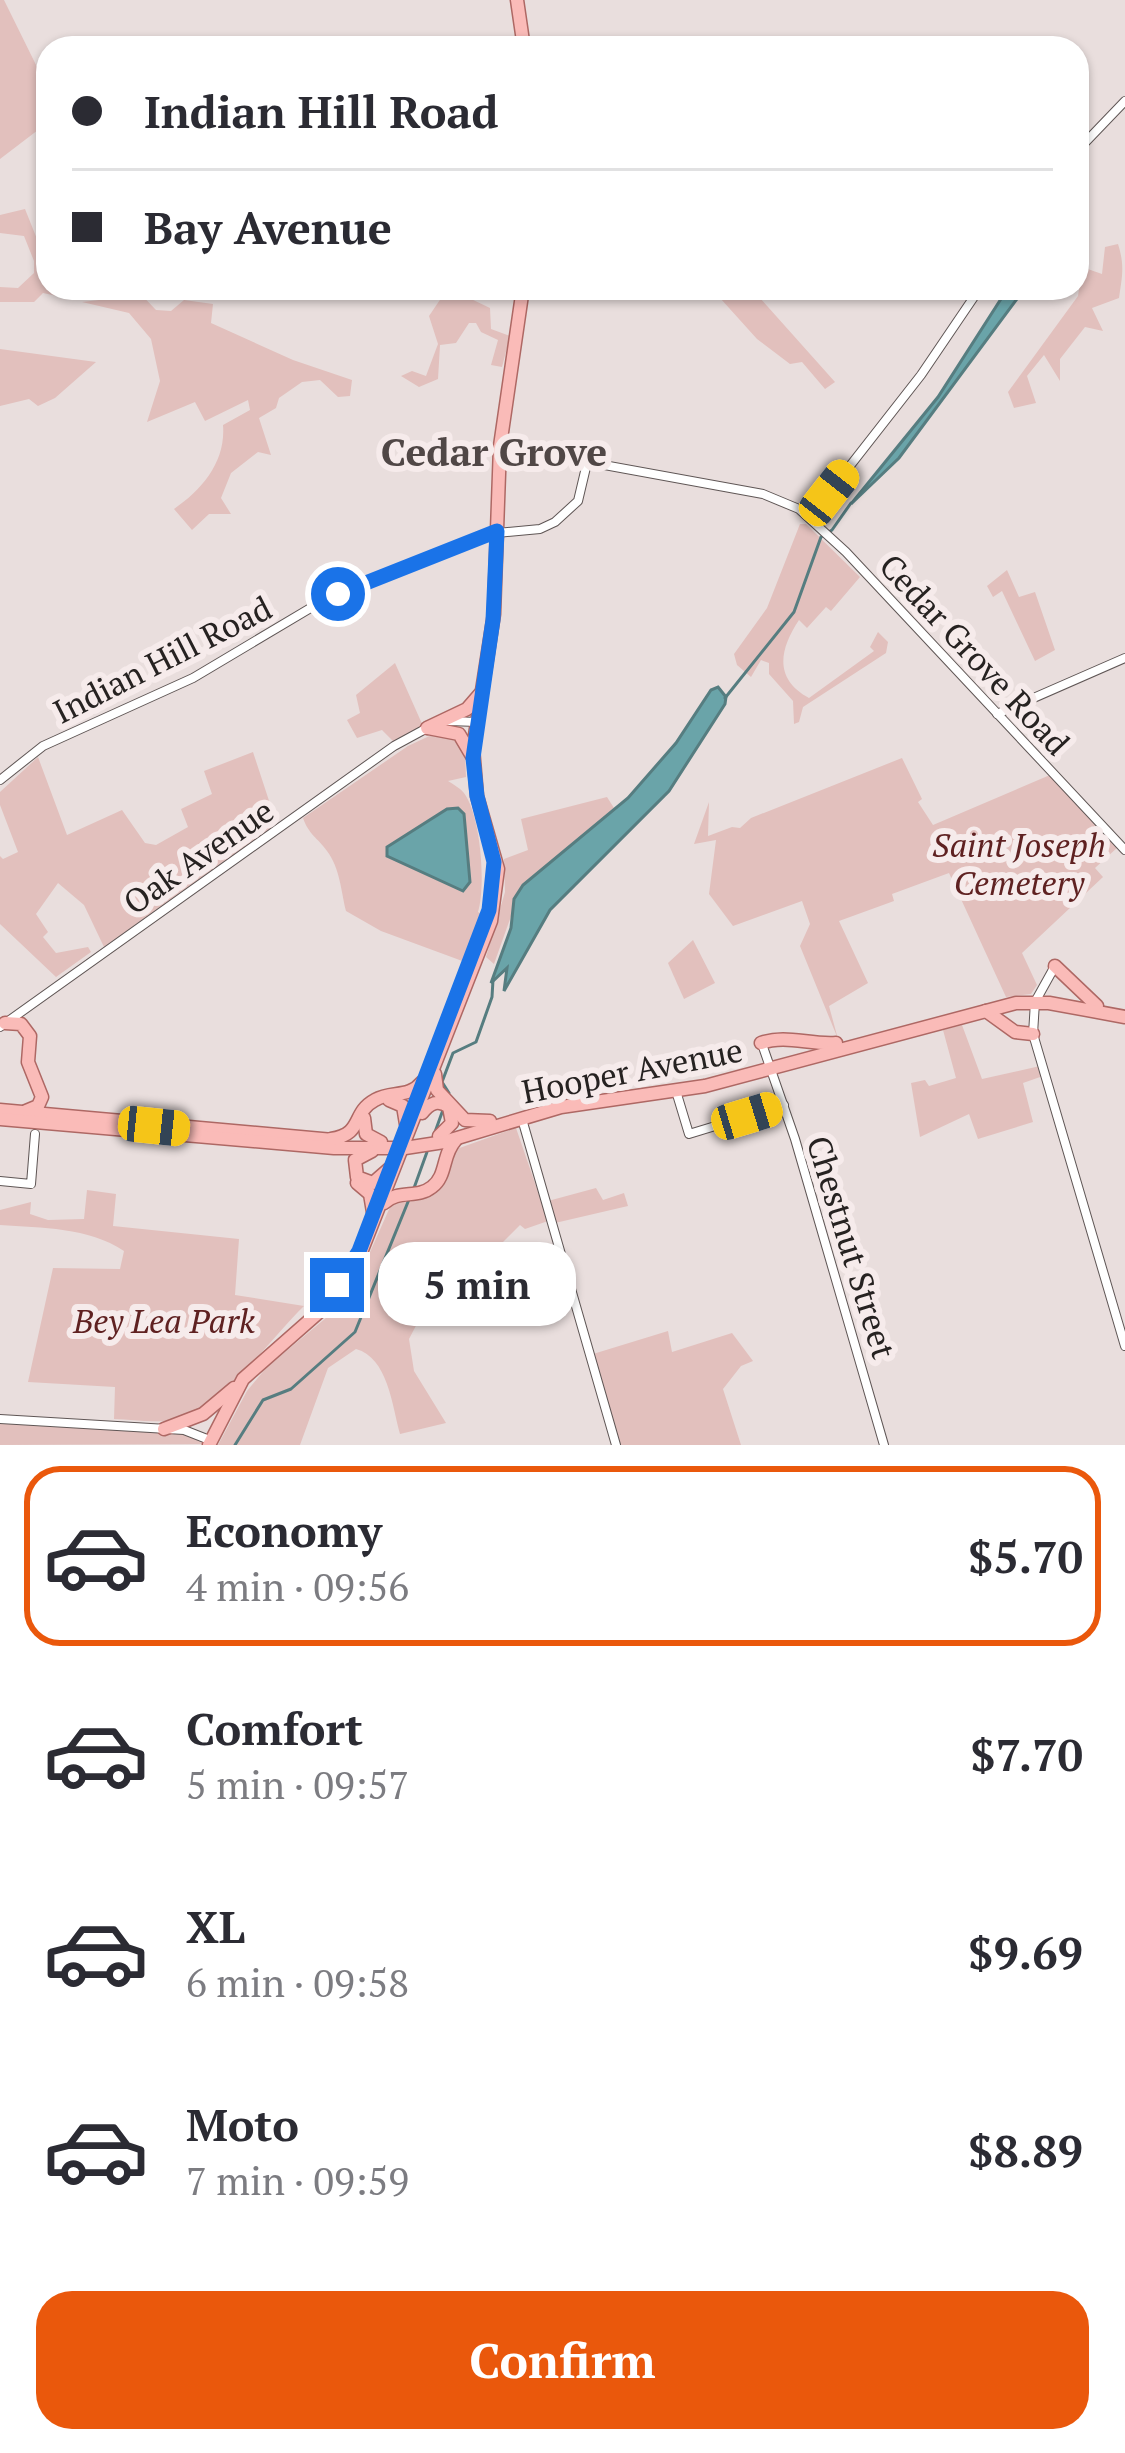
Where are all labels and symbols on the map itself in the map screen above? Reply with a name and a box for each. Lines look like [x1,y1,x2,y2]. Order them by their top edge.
district label: Cedar Grove [381,425,607,477]
car [793,454,865,532]
street label: Cedar Grove Road [871,544,1079,764]
route start [311,567,365,621]
street label: Indian Hill Road [46,586,278,732]
street label: Oak Avenue [115,789,281,923]
park label: Saint Joseph Cemetery [932,823,1106,904]
street label: Hooper Avenue [518,1028,746,1112]
car [707,1088,787,1144]
car [116,1104,192,1148]
street label: Chestnut Street [798,1130,906,1364]
callout: 5 min [379,1243,577,1327]
route end [310,1258,364,1312]
park label: Bey Lea Park [72,1299,255,1342]

